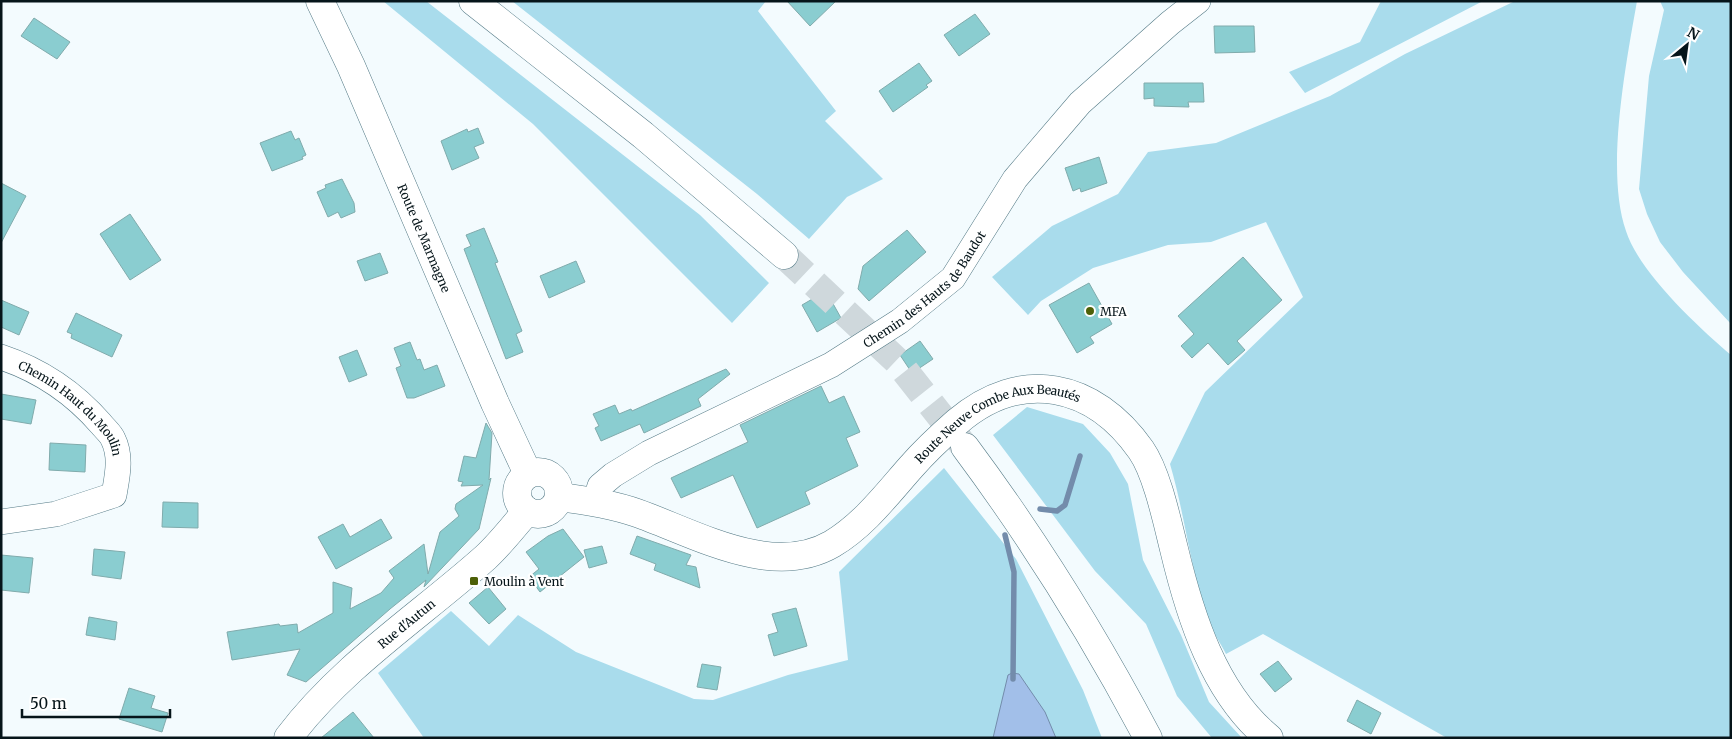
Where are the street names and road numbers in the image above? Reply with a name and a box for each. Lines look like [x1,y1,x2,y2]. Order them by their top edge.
street label: Route de Marmagne [395,181,454,294]
street label: Chemin des Hauts de Baudot [860,228,988,350]
street label: Chemin Haut du Moulin [16,357,125,457]
street label: Route Neuve Combe Aux Beautés [911,381,1083,466]
street label: Rue d'Autun [374,596,438,651]

